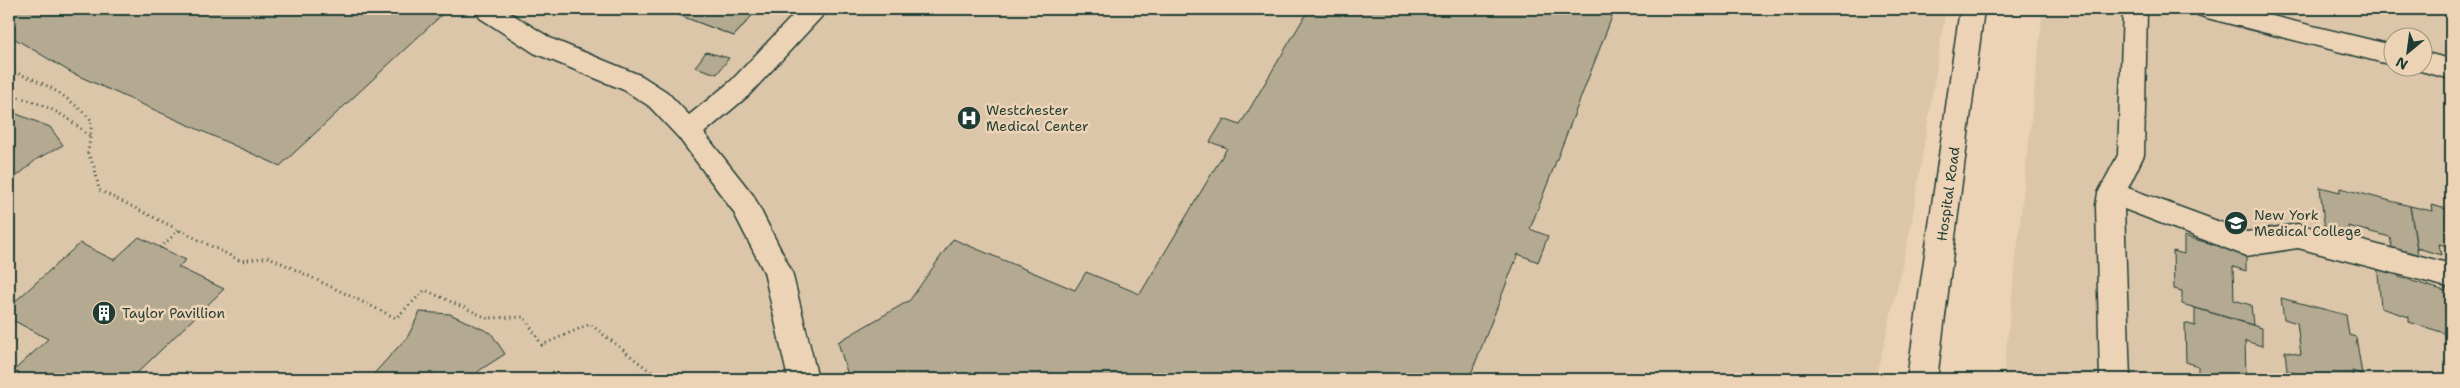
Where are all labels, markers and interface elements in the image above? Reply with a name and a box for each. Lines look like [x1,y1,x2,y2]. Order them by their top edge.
north arrow [2382,28,2432,78]
text: N [2392,53,2411,74]
place label: Westchester Medical Center [986,101,1089,135]
hospital icon: Westchester Medical Center [956,105,982,131]
street label: Hospital Road [1932,145,1964,242]
place label: New York Medical College [2254,206,2361,240]
school or university icon: New York Medical College [2223,210,2249,236]
building icon: Taylor Pavillion [91,300,117,326]
place label: Taylor Pavillion [122,304,226,322]

